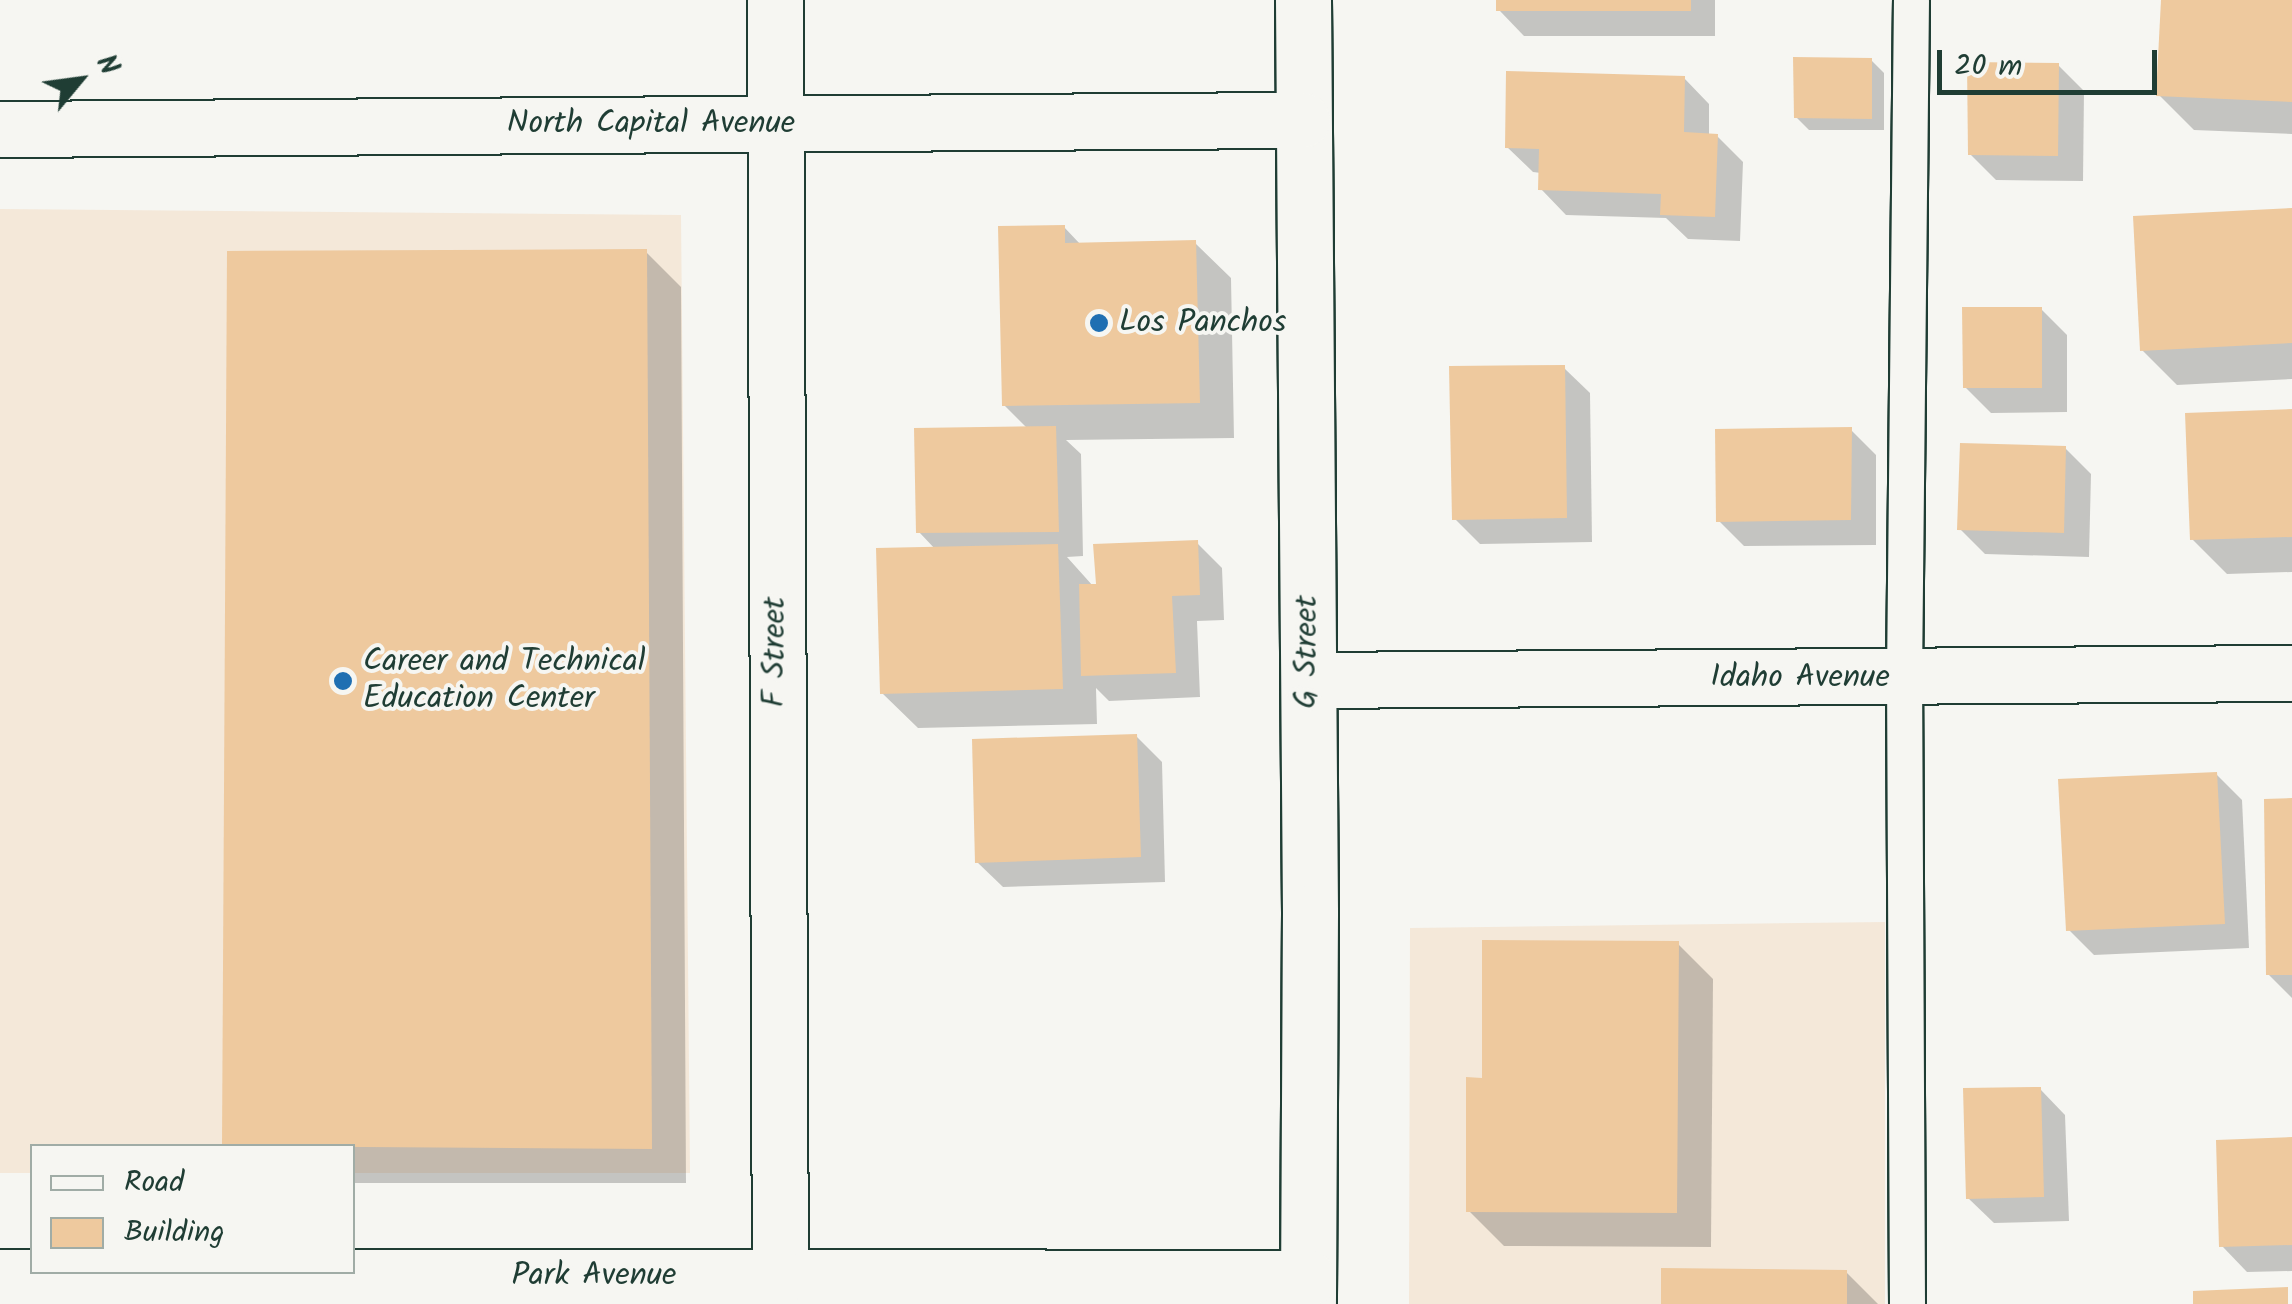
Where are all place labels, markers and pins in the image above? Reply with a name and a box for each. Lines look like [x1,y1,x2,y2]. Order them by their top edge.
place label: Los Panchos [1119,304,1286,342]
marker: Los Panchos [1088,312,1110,334]
place label: Career and Technical Education Center [363,644,646,719]
marker: Career and Technical Education Center [332,670,354,692]

